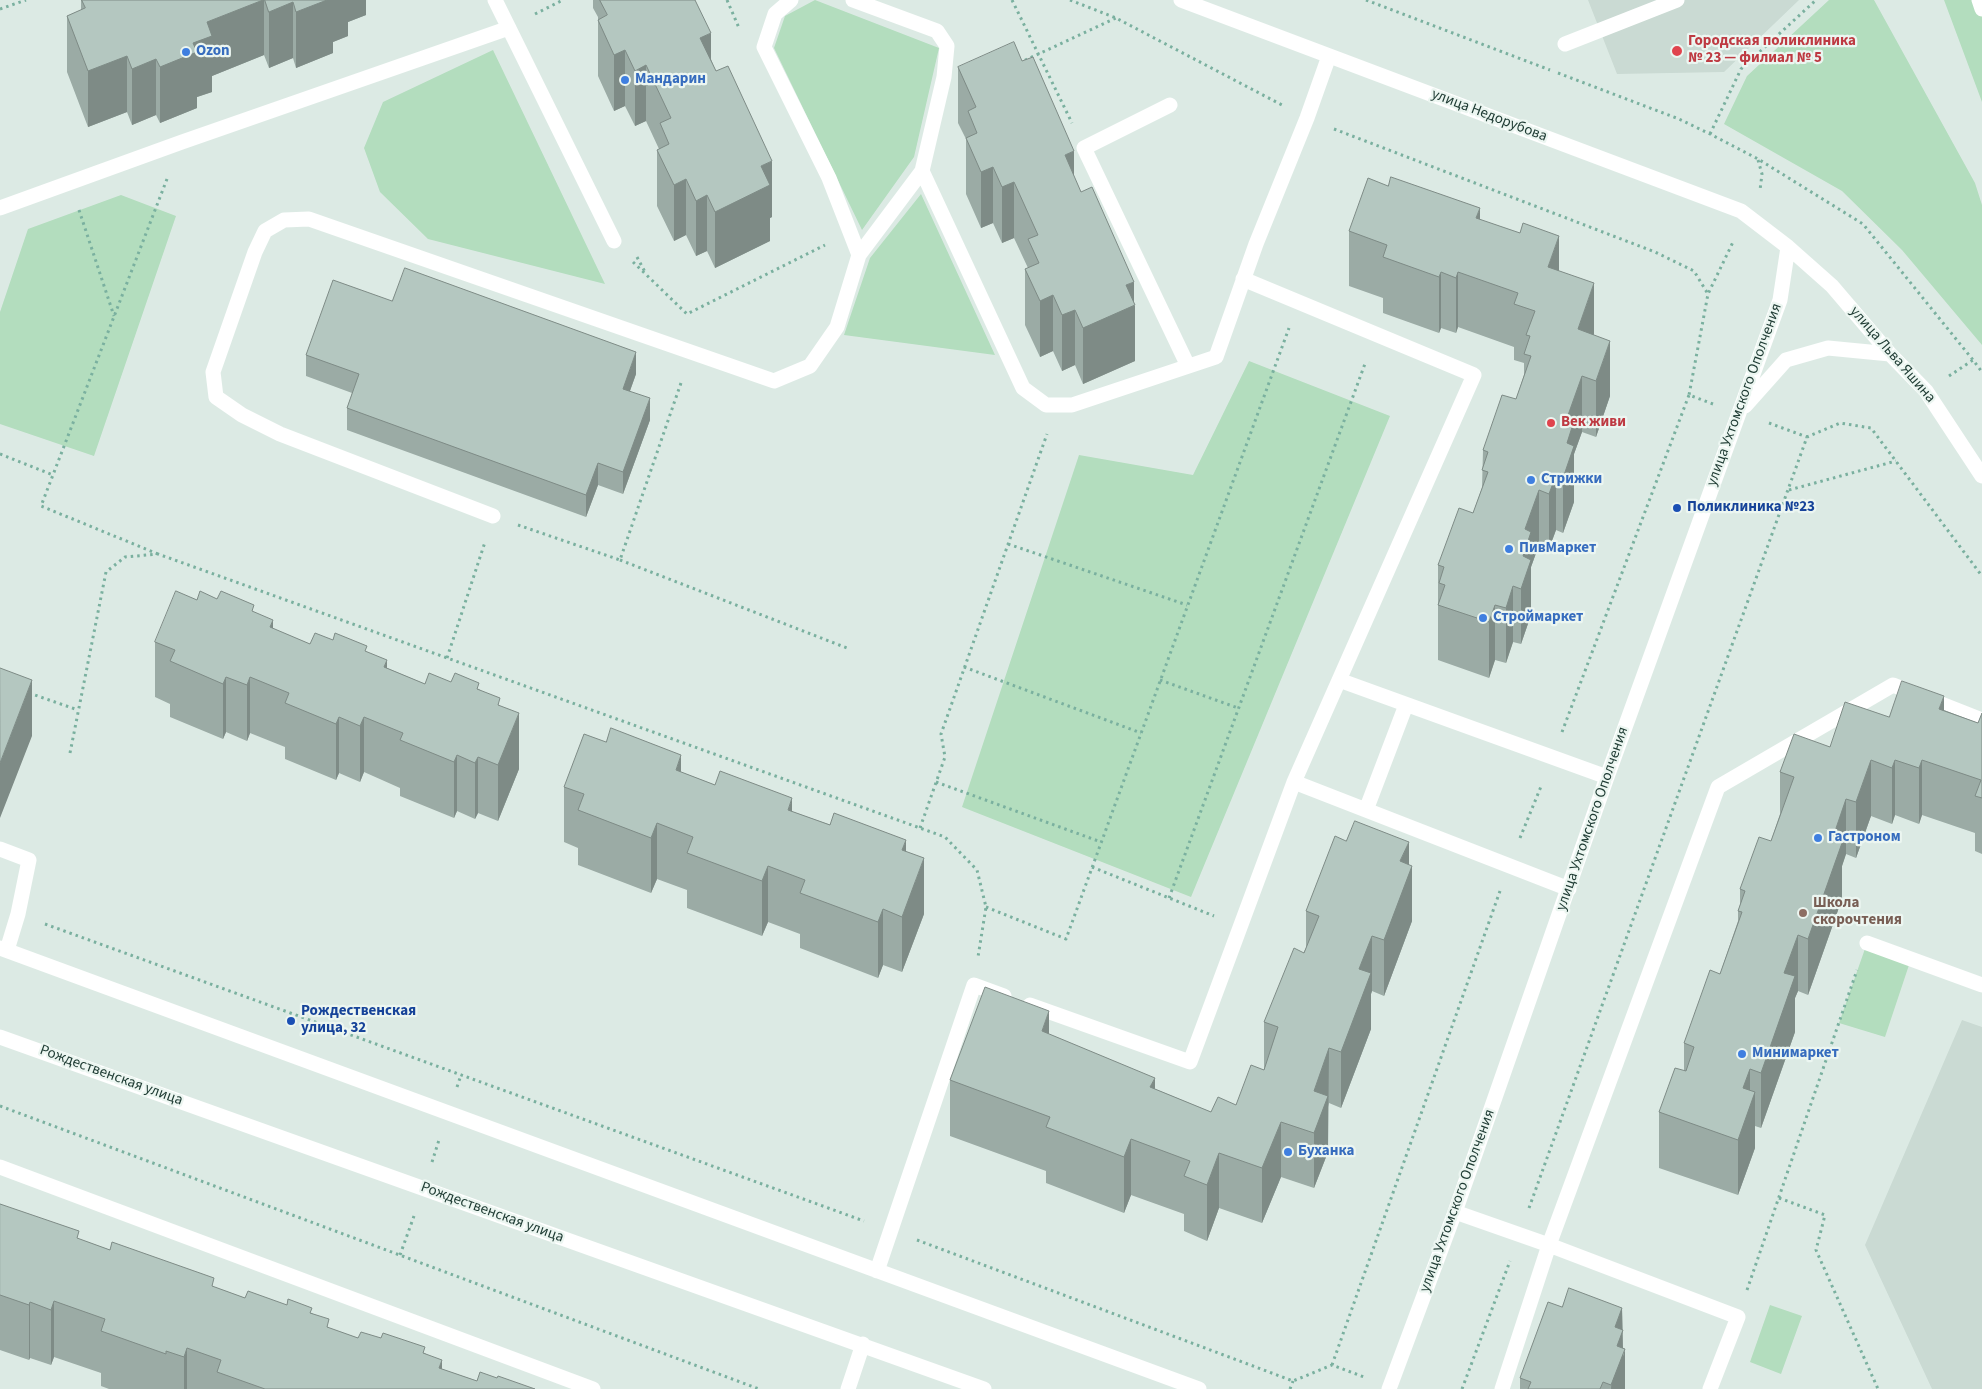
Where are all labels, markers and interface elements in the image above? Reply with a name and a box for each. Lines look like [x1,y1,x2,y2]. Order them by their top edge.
place label: Городская поликлиника № 23 — филиал № 5 [1688,33,1856,68]
place label: Ozon [196,43,230,61]
marker: Городская поликлиника № 23 — филиал № 5 [1670,44,1684,58]
marker: Ozon [180,46,192,58]
place label: Мандарин [635,71,706,89]
marker: Мандарин [619,74,631,86]
street label: улица Недорубова [1429,86,1549,146]
street label: улица Ухтомского Ополчения [1703,301,1787,489]
street label: улица Льва Яшина [1845,303,1939,407]
place label: Век живи [1561,414,1626,432]
marker: Век живи [1545,417,1557,429]
place label: Стрижки [1541,471,1602,489]
marker: Стрижки [1525,474,1537,486]
place label: Поликлиника №23 [1687,499,1815,517]
marker: Поликлиника №23 [1671,502,1683,514]
place label: ПивМаркет [1519,540,1596,558]
marker: ПивМаркет [1503,543,1515,555]
place label: Строймаркет [1493,609,1583,627]
marker: Строймаркет [1477,612,1489,624]
street label: улица Ухтомского Ополчения [1553,725,1633,913]
place label: Гастроном [1828,829,1901,847]
marker: Гастроном [1812,832,1824,844]
place label: Школа скорочтения [1813,895,1902,930]
marker: Школа скорочтения [1797,907,1809,919]
place label: Рождественская улица, 32 [301,1003,416,1038]
marker: Рождественская улица, 32 [285,1015,297,1027]
street label: Рождественская улица [37,1042,185,1110]
place label: Минимаркет [1752,1045,1839,1063]
marker: Минимаркет [1736,1048,1748,1060]
street label: улица Ухтомского Ополчения [1416,1107,1500,1295]
place label: Буханка [1298,1143,1354,1161]
marker: Буханка [1282,1146,1294,1158]
street label: Рождественская улица [418,1179,566,1247]

